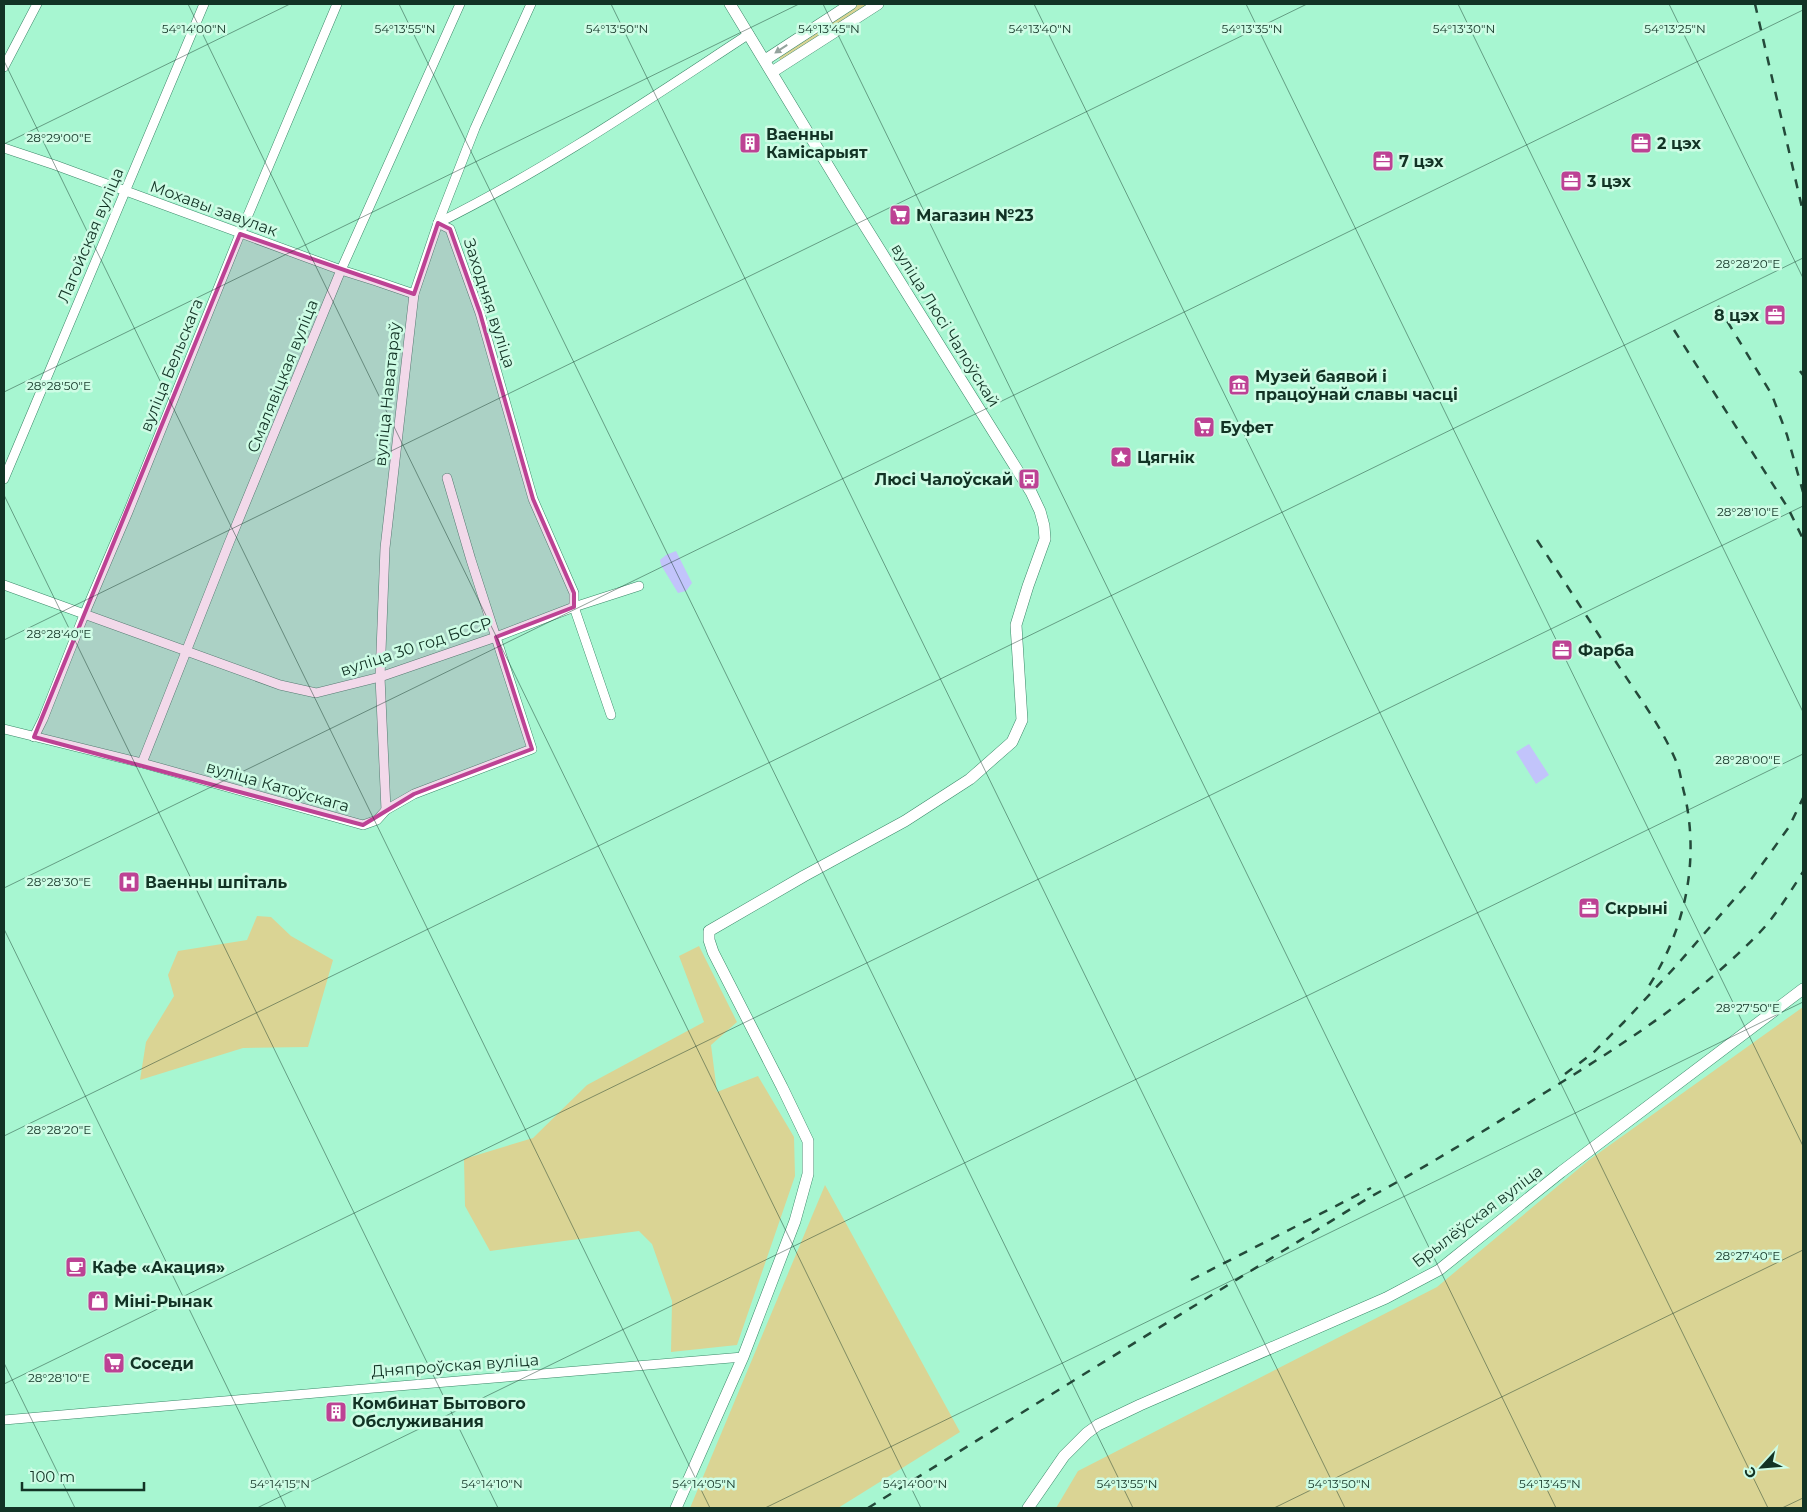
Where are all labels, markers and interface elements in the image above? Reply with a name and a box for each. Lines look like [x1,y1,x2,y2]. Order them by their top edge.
text: 54°14'00"N [162,21,226,36]
text: 54°13'55"N [374,21,436,36]
text: 54°13'50"N [586,21,648,36]
text: 54°13'45"N [798,21,860,36]
text: 54°13'40"N [1008,21,1072,36]
text: 54°13'35"N [1221,21,1283,36]
text: 54°13'30"N [1433,21,1495,36]
text: 54°13'25"N [1644,21,1706,36]
one-way arrow [774,45,787,54]
place label: Ваенны Камісарыят [766,125,868,162]
text: 28°29'00"E [26,130,92,145]
building icon: Ваенны Камісарыят [738,131,762,155]
office icon: 2 цэх [1629,131,1653,155]
place label: 2 цэх [1657,134,1701,153]
office icon: 7 цэх [1371,149,1395,173]
place label: 7 цэх [1399,152,1444,171]
street label: Лагойская вуліца [53,165,127,306]
office icon: 3 цэх [1559,169,1583,193]
place label: 3 цэх [1586,172,1631,191]
street label: Мохавы завулак [147,177,281,241]
supermarket icon: Магазин №23 [888,203,912,227]
place label: Магазин №23 [916,206,1034,225]
street label: Заходняя вуліца [460,236,519,370]
street label: вуліца Люсі Чалоўскай [887,240,1004,411]
text: 28°28'20"E [1716,256,1780,271]
street label: вуліца Бельскага [136,296,207,435]
street label: Смалявіцкая вуліца [243,297,322,456]
office icon: 8 цэх [1763,303,1787,327]
place label: 8 цэх [1714,306,1760,325]
street label: вуліца Наватараў [370,321,405,467]
place label: Музей баявой і працоўнай славы часці [1255,367,1458,404]
museum icon: Музей баявой і працоўнай славы часці [1227,373,1251,397]
text: 28°28'50"E [27,378,91,393]
supermarket icon: Буфет [1192,415,1216,439]
place label: Буфет [1220,418,1274,437]
place icon: Цягнік [1109,445,1133,469]
place label: Цягнік [1137,448,1196,467]
bus stop icon: Люсі Чалоўскай [1017,467,1041,491]
place label: Люсі Чалоўскай [874,470,1013,489]
text: 28°28'10"E [1717,504,1779,519]
street label: вуліца 30 год БССР [338,613,494,680]
text: 28°28'40"E [27,626,91,641]
office icon: Фарба [1550,638,1574,662]
place label: Фарба [1578,641,1634,660]
text: 28°28'00"E [1715,752,1781,767]
street label: вуліца Катоўскага [204,757,351,816]
hospital icon: Ваенны шпіталь [117,870,141,894]
place label: Ваенны шпіталь [145,873,288,892]
text: 28°28'30"E [27,874,91,889]
office icon: Скрыні [1577,896,1601,920]
place label: Скрыні [1605,899,1668,918]
text: 28°27'50"E [1716,1000,1780,1015]
text: 28°28'20"E [27,1122,91,1137]
street label: Брылёўская вуліца [1408,1161,1546,1272]
text: 28°27'40"E [1716,1248,1780,1263]
cafe icon: Кафе «Акация» [64,1255,88,1279]
place label: Кафе «Акация» [92,1258,225,1277]
shop icon: Міні-Рынак [86,1289,110,1313]
place label: Міні-Рынак [114,1292,213,1311]
street label: Дняпроўская вуліца [371,1350,539,1381]
supermarket icon: Соседи [102,1351,126,1375]
place label: Соседи [130,1354,194,1373]
text: 28°28'10"E [28,1370,90,1385]
place label: Комбинат Бытового Обслуживания [352,1394,526,1431]
building icon: Комбинат Бытового Обслуживания [324,1400,348,1424]
north arrow [1737,1442,1787,1492]
scale bar [22,1460,145,1492]
text: С [1740,1464,1761,1481]
text: 100 m [30,1467,75,1486]
text: 54°14'15"N [250,1476,310,1491]
text: 54°14'10"N [461,1476,523,1491]
text: 54°14'05"N [672,1476,736,1491]
text: 54°14'00"N [883,1476,947,1491]
text: 54°13'55"N [1096,1476,1158,1491]
text: 54°13'50"N [1308,1476,1370,1491]
text: 54°13'45"N [1519,1476,1581,1491]

